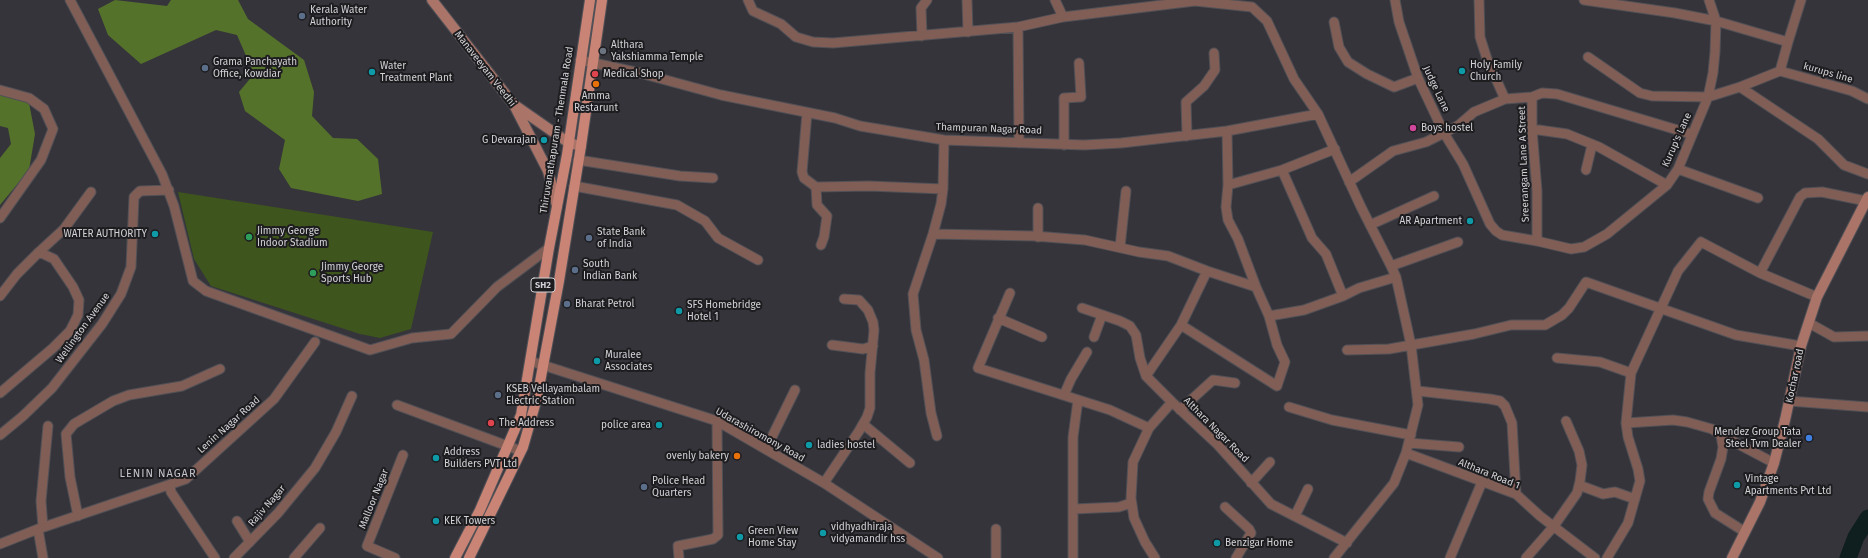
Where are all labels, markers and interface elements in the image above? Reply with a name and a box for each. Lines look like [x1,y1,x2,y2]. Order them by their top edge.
place label: Kerala Water Authority [310,4,367,28]
marker: Kerala Water Authority [297,11,307,21]
street label: Manaveeyam Veedhi [452,29,518,109]
place label: Althara Yakshiamma Temple [611,39,703,62]
street label: Thiruvanathapuram - Thenmala Road [538,46,576,214]
marker: Althara Yakshiamma Temple [598,46,608,56]
place label: Grama Panchayath Office, Kowdiar [213,56,297,80]
place label: Holy Family Church [1470,59,1522,82]
place label: Water Treatment Plant [380,60,452,84]
street label: kurups line [1802,60,1854,86]
marker: Grama Panchayath Office, Kowdiar [200,63,210,73]
street label: Judge Lane [1420,64,1452,114]
marker: Holy Family Church [1457,66,1467,76]
marker: Water Treatment Plant [367,67,377,77]
place label: Medical Shop [603,68,664,80]
marker: Medical Shop [590,69,600,79]
marker: Amma Restarunt [591,79,601,89]
place label: Amma Restarunt [574,90,618,114]
street label: Sreerangam Lane A Street [1516,106,1532,222]
street label: Kurup's Lane [1660,111,1694,169]
street label: Thampuran Nagar Road [936,121,1042,137]
place label: Boys hostel [1421,122,1473,134]
marker: Boys hostel [1408,123,1418,133]
place label: G Devarajan [482,134,536,146]
marker: G Devarajan [539,135,549,145]
place label: AR Apartment [1400,215,1462,227]
marker: AR Apartment [1465,216,1475,226]
place label: Jimmy George Indoor Stadium [257,225,328,248]
place label: State Bank of India [597,226,645,250]
place label: WATER AUTHORITY [63,228,147,240]
marker: WATER AUTHORITY [150,229,160,239]
marker: Jimmy George Indoor Stadium [244,232,254,242]
marker: State Bank of India [584,233,594,243]
place label: South Indian Bank [583,258,637,282]
place label: Jimmy George Sports Hub [321,261,383,284]
marker: South Indian Bank [570,265,580,275]
marker: Jimmy George Sports Hub [308,268,318,278]
road number: SH2 [531,278,555,292]
street label: Wellington Avenue [53,290,113,366]
place label: Bharat Petrol [575,298,634,310]
marker: Bharat Petrol [562,299,572,309]
place label: SFS Homebridge Hotel 1 [687,299,761,322]
marker: SFS Homebridge Hotel 1 [674,306,684,316]
street label: Kochar road [1783,348,1807,404]
place label: Muralee Associates [605,349,652,372]
marker: Muralee Associates [592,356,602,366]
place label: KSEB Vellayambalam Electric Station [506,383,600,406]
marker: KSEB Vellayambalam Electric Station [493,390,503,400]
street label: Lenin Nagar Road [195,394,263,456]
street label: Althara Nagar Road [1181,395,1251,465]
street label: Udarashiromony Road [713,405,807,465]
place label: The Address [499,417,554,429]
marker: The Address [486,418,496,428]
place label: police area [601,419,651,431]
marker: police area [654,420,664,430]
place label: Mendez Group Tata Steel Tvm Dealer [1714,426,1801,450]
marker: Mendez Group Tata Steel Tvm Dealer [1804,433,1814,443]
place label: ladies hostel [817,439,875,451]
marker: ladies hostel [804,440,814,450]
place label: Address Builders PVT Ltd [444,446,517,470]
place label: ovenly bakery [666,450,729,462]
marker: ovenly bakery [732,451,742,461]
marker: Address Builders PVT Ltd [431,453,441,463]
street label: Althara Road 1 [1457,456,1521,492]
district label: LENIN NAGAR [119,467,197,481]
street label: Malloor Nagar [357,467,391,531]
place label: Vintage Apartments Pvt Ltd [1745,473,1831,496]
place label: Police Head Quarters [652,475,705,498]
marker: Vintage Apartments Pvt Ltd [1732,480,1742,490]
marker: Police Head Quarters [639,482,649,492]
street label: Rajiv Nagar [246,483,288,529]
place label: KEK Towers [444,515,495,527]
marker: KEK Towers [431,516,441,526]
place label: vidhyadhiraja vidyamandir hss [831,521,905,544]
place label: Green View Home Stay [748,525,798,548]
marker: vidhyadhiraja vidyamandir hss [818,528,828,538]
marker: Green View Home Stay [735,532,745,542]
place label: Benzigar Home [1225,537,1293,549]
marker: Benzigar Home [1212,538,1222,548]

